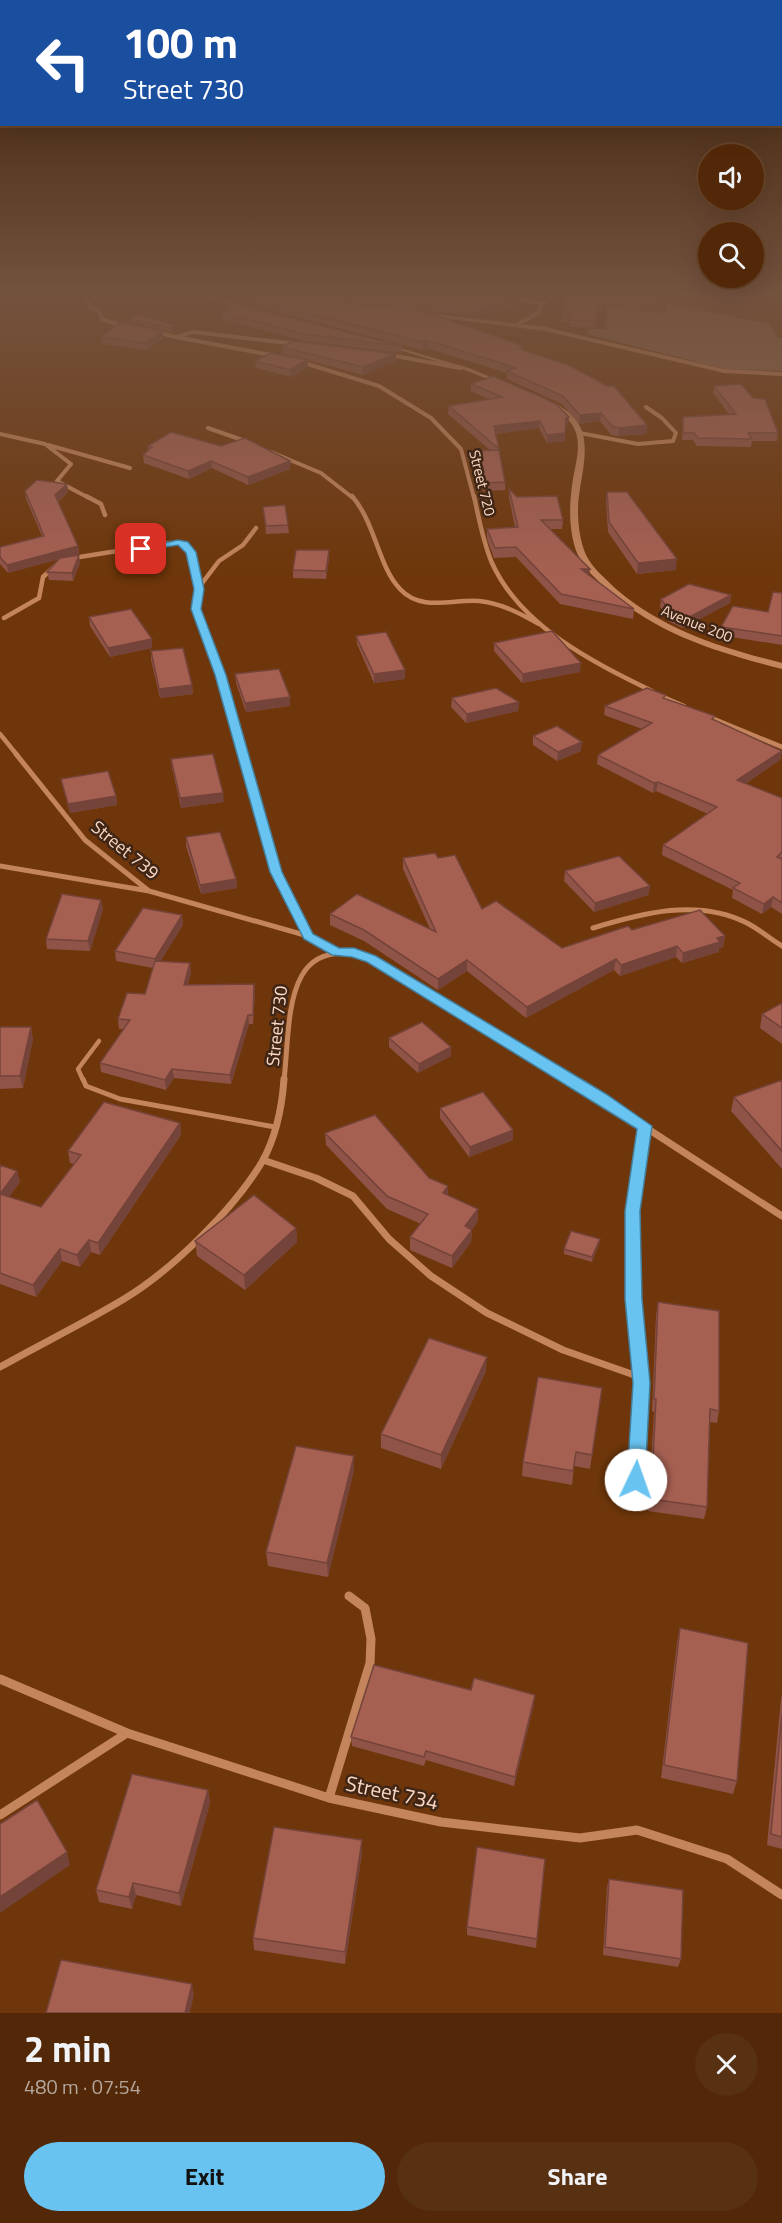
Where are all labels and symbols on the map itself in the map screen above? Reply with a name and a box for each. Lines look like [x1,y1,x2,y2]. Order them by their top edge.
street label: Street 720 [463,448,502,518]
pin [115,523,166,574]
street label: Avenue 200 [658,599,736,648]
street label: Street 739 [85,814,165,885]
street label: Street 730 [259,984,294,1067]
position arrow [604,1448,668,1512]
street label: Street 734 [343,1767,442,1817]

